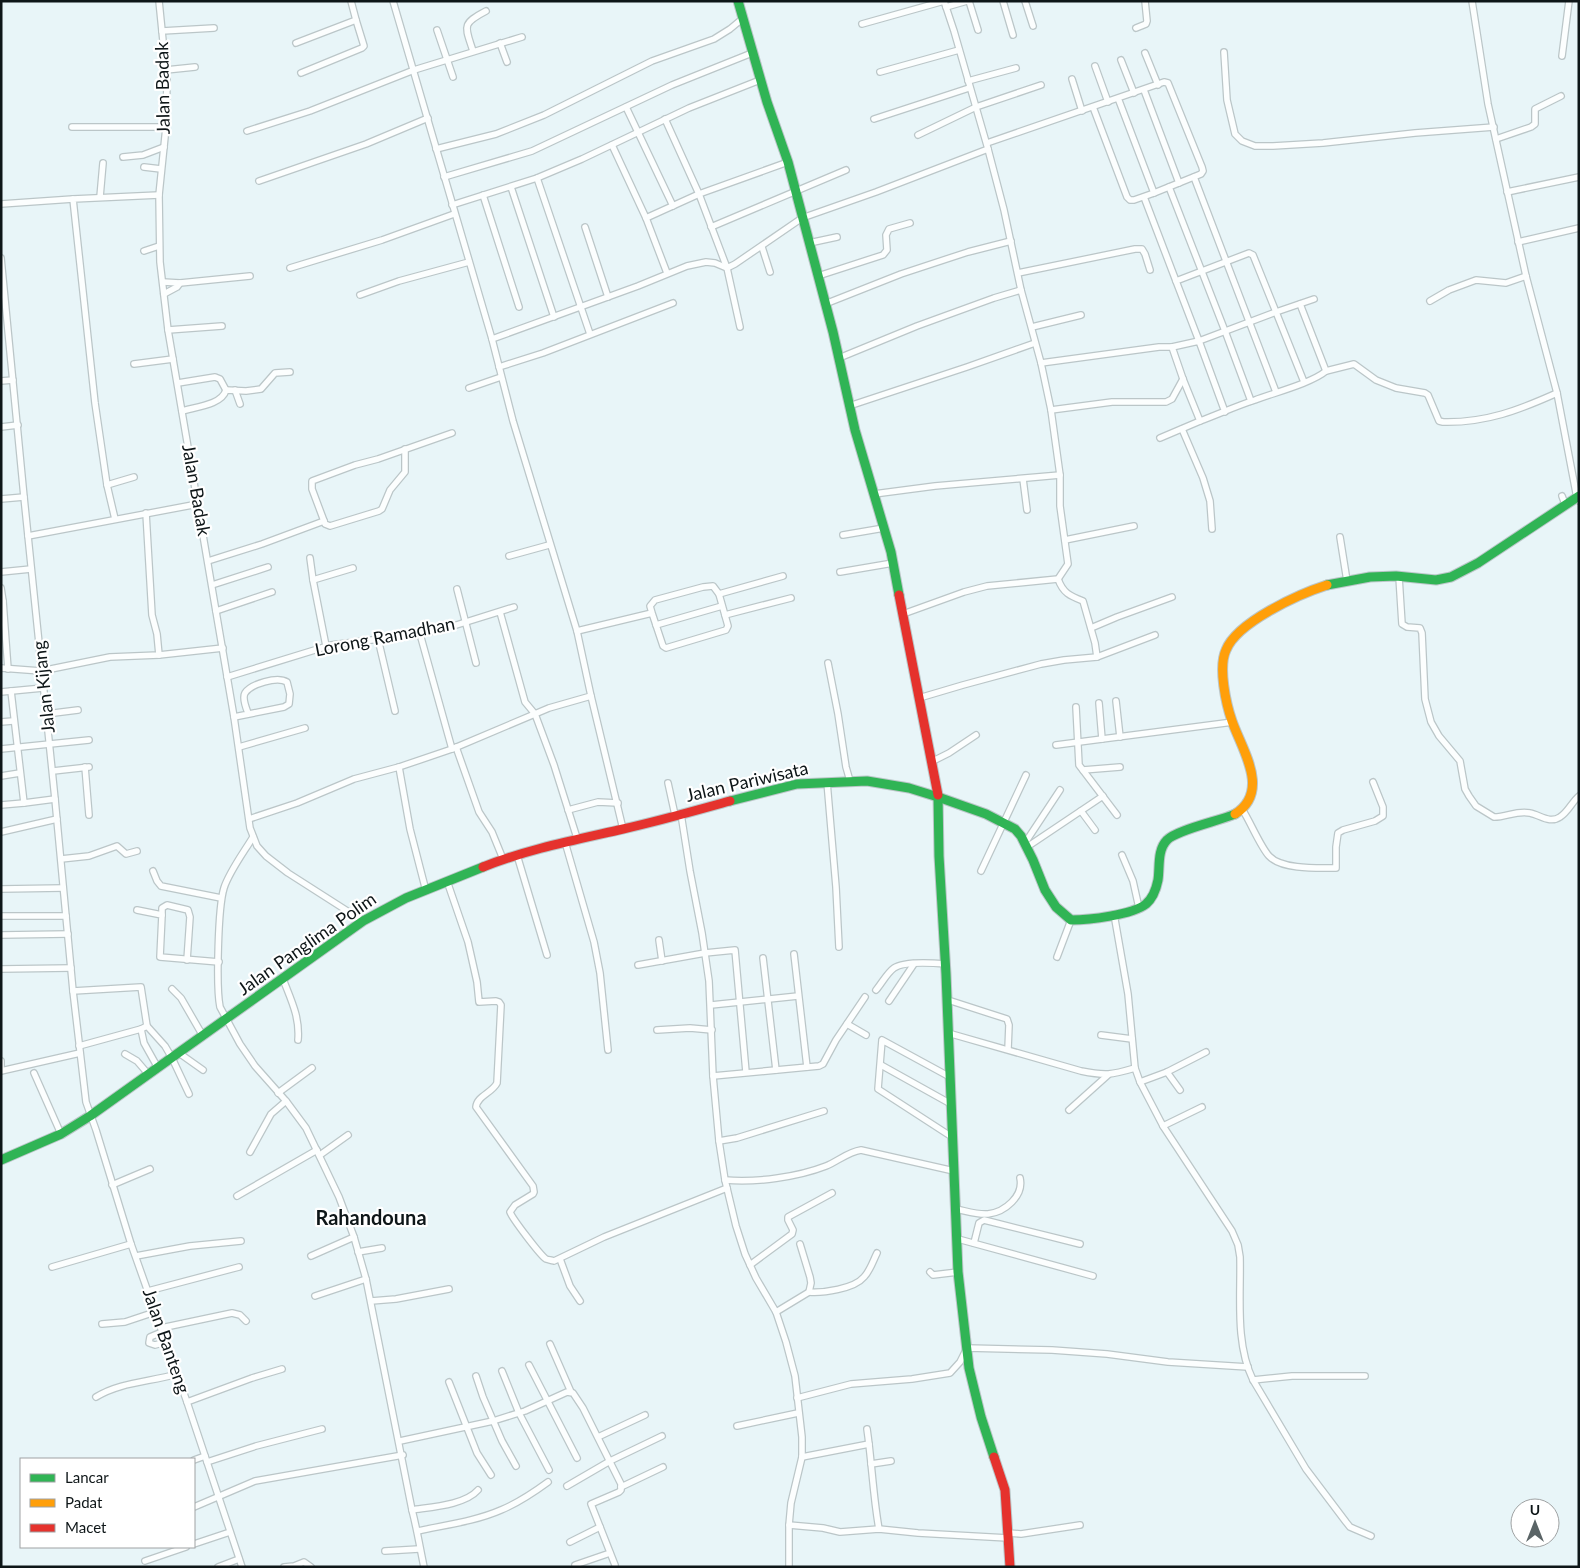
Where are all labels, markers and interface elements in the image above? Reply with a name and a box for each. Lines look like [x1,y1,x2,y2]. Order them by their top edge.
street label: Jalan Badak [150,41,174,135]
street label: Jalan Badak [178,442,216,538]
street label: Lorong Ramadhan [313,612,457,660]
street label: Jalan Kijang [27,640,59,734]
street label: Jalan Pariwisata [683,756,810,806]
street label: Jalan Panglima Polim [233,887,380,999]
district label: Rahandouna [315,1205,427,1229]
street label: Jalan Banteng [139,1285,195,1396]
legend [20,1458,195,1548]
text: Lancar [65,1468,109,1486]
text: Padat [65,1493,103,1511]
north arrow [1510,1498,1560,1548]
text: U [1530,1501,1540,1518]
text: Macet [65,1518,107,1536]

